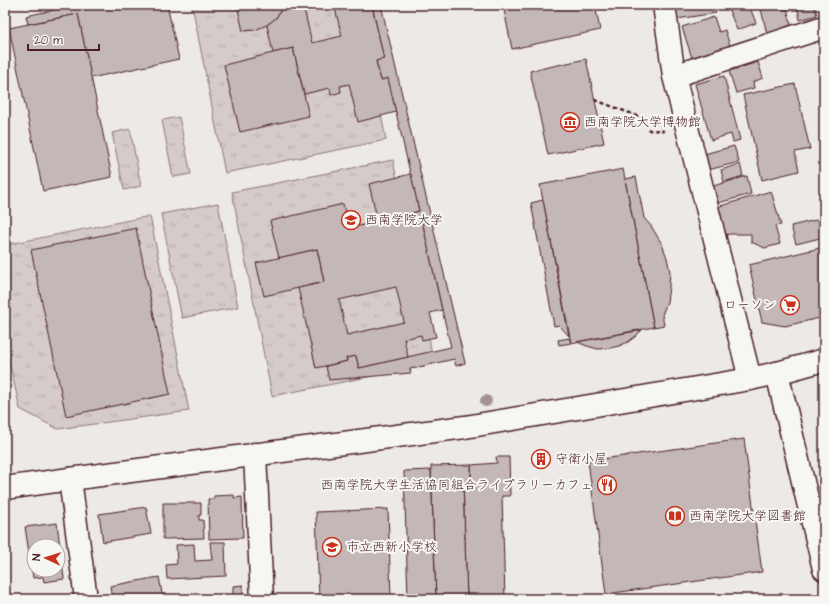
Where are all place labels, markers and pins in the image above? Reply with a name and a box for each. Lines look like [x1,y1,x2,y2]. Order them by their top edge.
museum icon: 西南学院大学博物館 [559,111,581,133]
place label: 西南学院大学博物館 [584,113,701,131]
school or university icon: 西南学院大学 [340,209,362,231]
place label: 西南学院大学 [365,211,443,229]
supermarket icon: ローソン [779,294,801,316]
place label: ローソン [724,296,776,314]
building icon: 守衛小屋 [530,448,552,470]
place label: 守衛小屋 [555,450,607,468]
restaurant icon: 西南学院大学生活協同組合ライブラリーカフェ [596,474,618,496]
place label: 西南学院大学生活協同組合ライブラリーカフェ [321,476,593,494]
library icon: 西南学院大学図書館 [664,505,686,527]
place label: 西南学院大学図書館 [689,507,806,525]
school or university icon: 市立西新小学校 [321,536,343,558]
place label: 市立西新小学校 [346,538,437,556]

